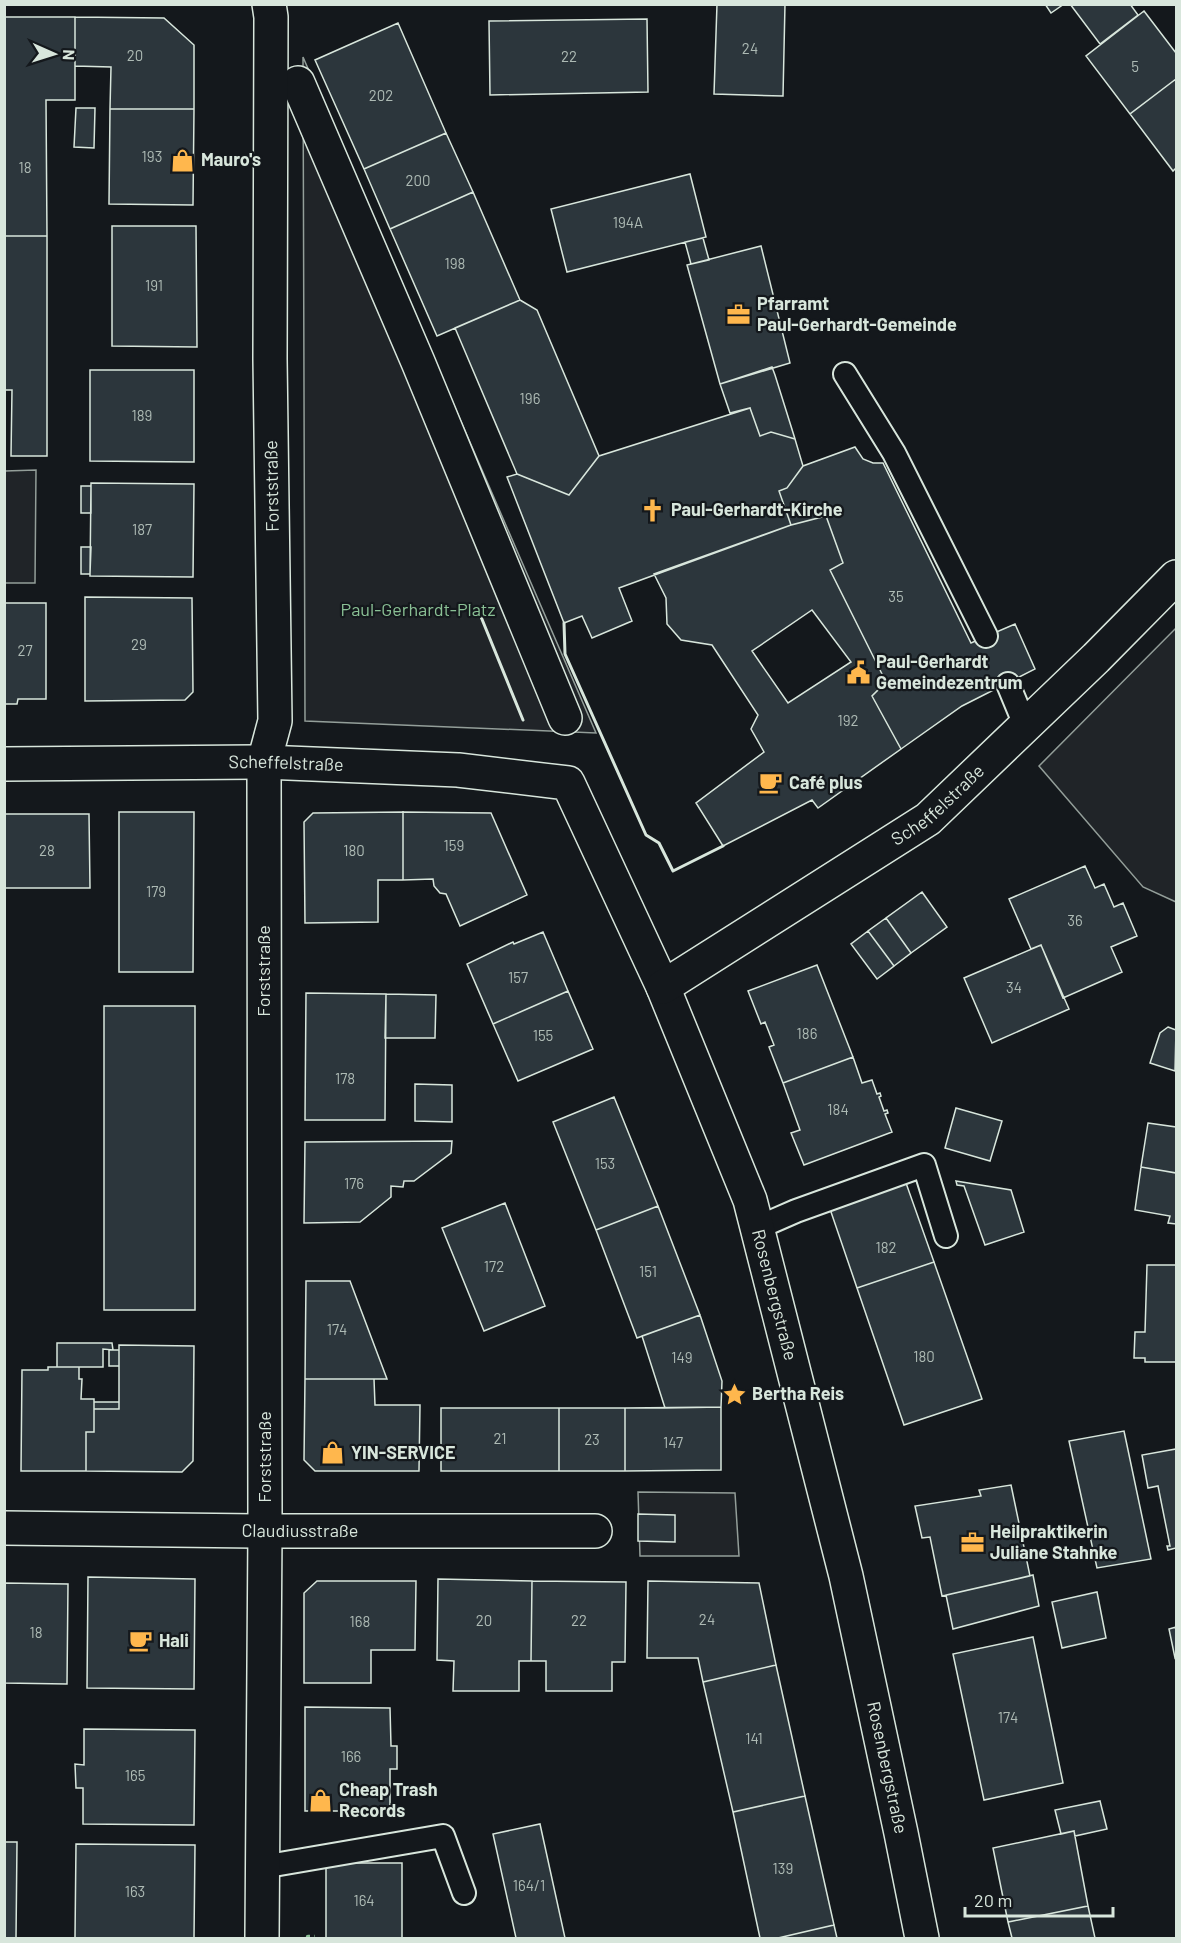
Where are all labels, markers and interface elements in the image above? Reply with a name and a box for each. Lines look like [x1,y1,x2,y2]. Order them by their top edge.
north arrow [24,24,84,84]
house number: 24 [742,39,758,57]
house number: 20 [127,46,143,64]
house number: 22 [561,47,577,65]
text: N [60,49,79,61]
house number: 5 [1131,57,1139,75]
house number: 202 [369,86,393,104]
house number: 193 [142,147,162,165]
shop icon: Mauro's [170,147,196,173]
place label: Mauro's [201,148,261,170]
house number: 18 [18,158,32,176]
house number: 200 [406,171,431,189]
house number: 194A [613,213,643,231]
house number: 198 [445,254,465,272]
house number: 191 [145,276,163,294]
place label: Pfarramt Paul-Gerhardt-Gemeinde [757,292,957,335]
office icon: Pfarramt Paul-Gerhardt-Gemeinde [726,301,752,327]
house number: 196 [520,389,540,407]
house number: 189 [132,406,152,424]
street label: Forststraße [259,440,283,532]
church icon: Paul-Gerhardt-Kirche [640,497,666,523]
place label: Paul-Gerhardt-Kirche [671,498,843,520]
house number: 187 [132,520,152,538]
house number: 35 [888,587,904,605]
park label: Paul-Gerhardt-Platz [341,598,495,620]
house number: 29 [131,635,147,653]
house number: 27 [17,641,33,659]
place label: Paul-Gerhardt Gemeindezentrum [876,650,1023,693]
public building icon: Paul-Gerhardt Gemeindezentrum [845,659,871,685]
house number: 192 [837,711,859,729]
street label: Scheffelstraße [228,750,344,775]
street label: Scheffelstraße [887,759,988,850]
cafe icon: Café plus [758,770,784,796]
place label: Café plus [789,771,862,793]
house number: 159 [444,836,464,854]
house number: 28 [39,841,55,859]
house number: 180 [343,841,365,859]
house number: 179 [146,882,166,900]
house number: 36 [1067,911,1083,929]
street label: Forststraße [252,925,274,1017]
house number: 157 [508,968,528,986]
house number: 34 [1006,978,1022,996]
house number: 186 [797,1024,817,1042]
house number: 155 [533,1026,553,1044]
house number: 178 [335,1069,355,1087]
house number: 184 [827,1100,849,1118]
house number: 153 [595,1154,615,1172]
house number: 176 [344,1174,364,1192]
street label: Rosenbergstraße [748,1227,802,1363]
house number: 182 [875,1238,897,1256]
house number: 172 [484,1257,504,1275]
house number: 151 [639,1262,657,1280]
house number: 174 [327,1320,347,1338]
house number: 180 [913,1347,935,1365]
house number: 149 [671,1348,693,1366]
place icon: Bertha Reis [721,1381,747,1407]
place label: Bertha Reis [752,1382,844,1404]
street label: Forststraße [253,1411,275,1503]
house number: 21 [493,1429,507,1447]
house number: 23 [584,1430,600,1448]
house number: 147 [663,1433,683,1451]
shop icon: YIN-SERVICE [320,1440,346,1466]
place label: YIN-SERVICE [351,1441,455,1463]
street label: Claudiusstraße [241,1519,358,1541]
place label: Heilpraktikerin Juliane Stahnke [990,1520,1118,1563]
office icon: Heilpraktikerin Juliane Stahnke [959,1529,985,1555]
house number: 24 [699,1610,715,1628]
house number: 20 [476,1611,492,1629]
house number: 22 [571,1611,587,1629]
house number: 168 [350,1612,370,1630]
house number: 18 [29,1623,43,1641]
cafe icon: Hali [128,1628,154,1654]
place label: Hali [159,1629,189,1651]
street label: Rosenbergstraße [863,1699,913,1835]
house number: 174 [998,1708,1018,1726]
house number: 141 [745,1729,763,1747]
house number: 166 [341,1747,361,1765]
house number: 165 [125,1766,145,1784]
place label: Cheap Trash Records [339,1778,437,1821]
shop icon: Cheap Trash Records [308,1787,334,1813]
house number: 139 [773,1859,793,1877]
house number: 164/1 [513,1876,545,1894]
scale bar [965,1880,1114,1918]
house number: 163 [125,1882,145,1900]
text: 20 m [974,1889,1012,1911]
house number: 164 [353,1891,375,1909]

